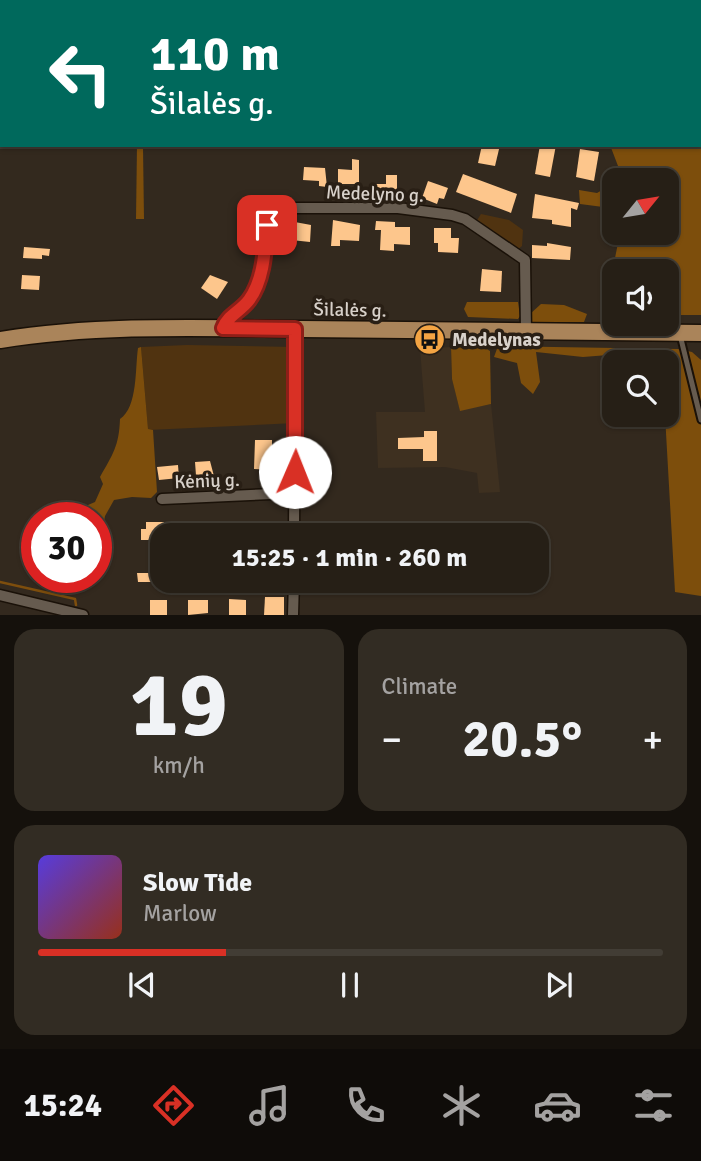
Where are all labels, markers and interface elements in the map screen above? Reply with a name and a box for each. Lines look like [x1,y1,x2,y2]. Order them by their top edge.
text: 110 m [150,24,280,84]
icon: left [35,28,126,119]
text: Šilalės g. [150,84,274,123]
north arrow [602,168,679,245]
map controls [602,168,679,427]
street label: Medelyno g. [326,180,424,208]
pin [237,195,297,255]
icon: arrive [248,206,286,244]
button: sound [602,259,679,336]
street label: Šilalės g. [313,296,387,323]
bus stop icon: Medelynas [412,322,446,356]
place label: Medelynas [452,328,541,352]
button: search [602,350,679,427]
position arrow [258,435,332,509]
street label: Kėnių g. [174,468,240,494]
speed limit sign: 30 [21,502,112,593]
text: 15:25 · 1 min · 260 m [232,542,467,574]
text: 19 [130,649,228,762]
text: Climate [382,672,457,701]
text: 20.5° [462,707,582,771]
text: − [382,716,402,763]
text: + [642,716,663,763]
text: km/h [153,751,205,780]
text: Slow Tide [143,867,252,899]
text: Marlow [143,899,217,928]
icon: previous [123,966,161,1004]
icon: pause [331,966,369,1004]
icon: next [540,966,578,1004]
icon: directions [149,1081,198,1130]
icon: music [245,1081,294,1130]
icon: phone [341,1081,390,1130]
icon: climate [437,1081,486,1130]
icon: car [533,1081,582,1130]
icon: filters [629,1081,678,1130]
text: 15:24 [23,1086,102,1125]

